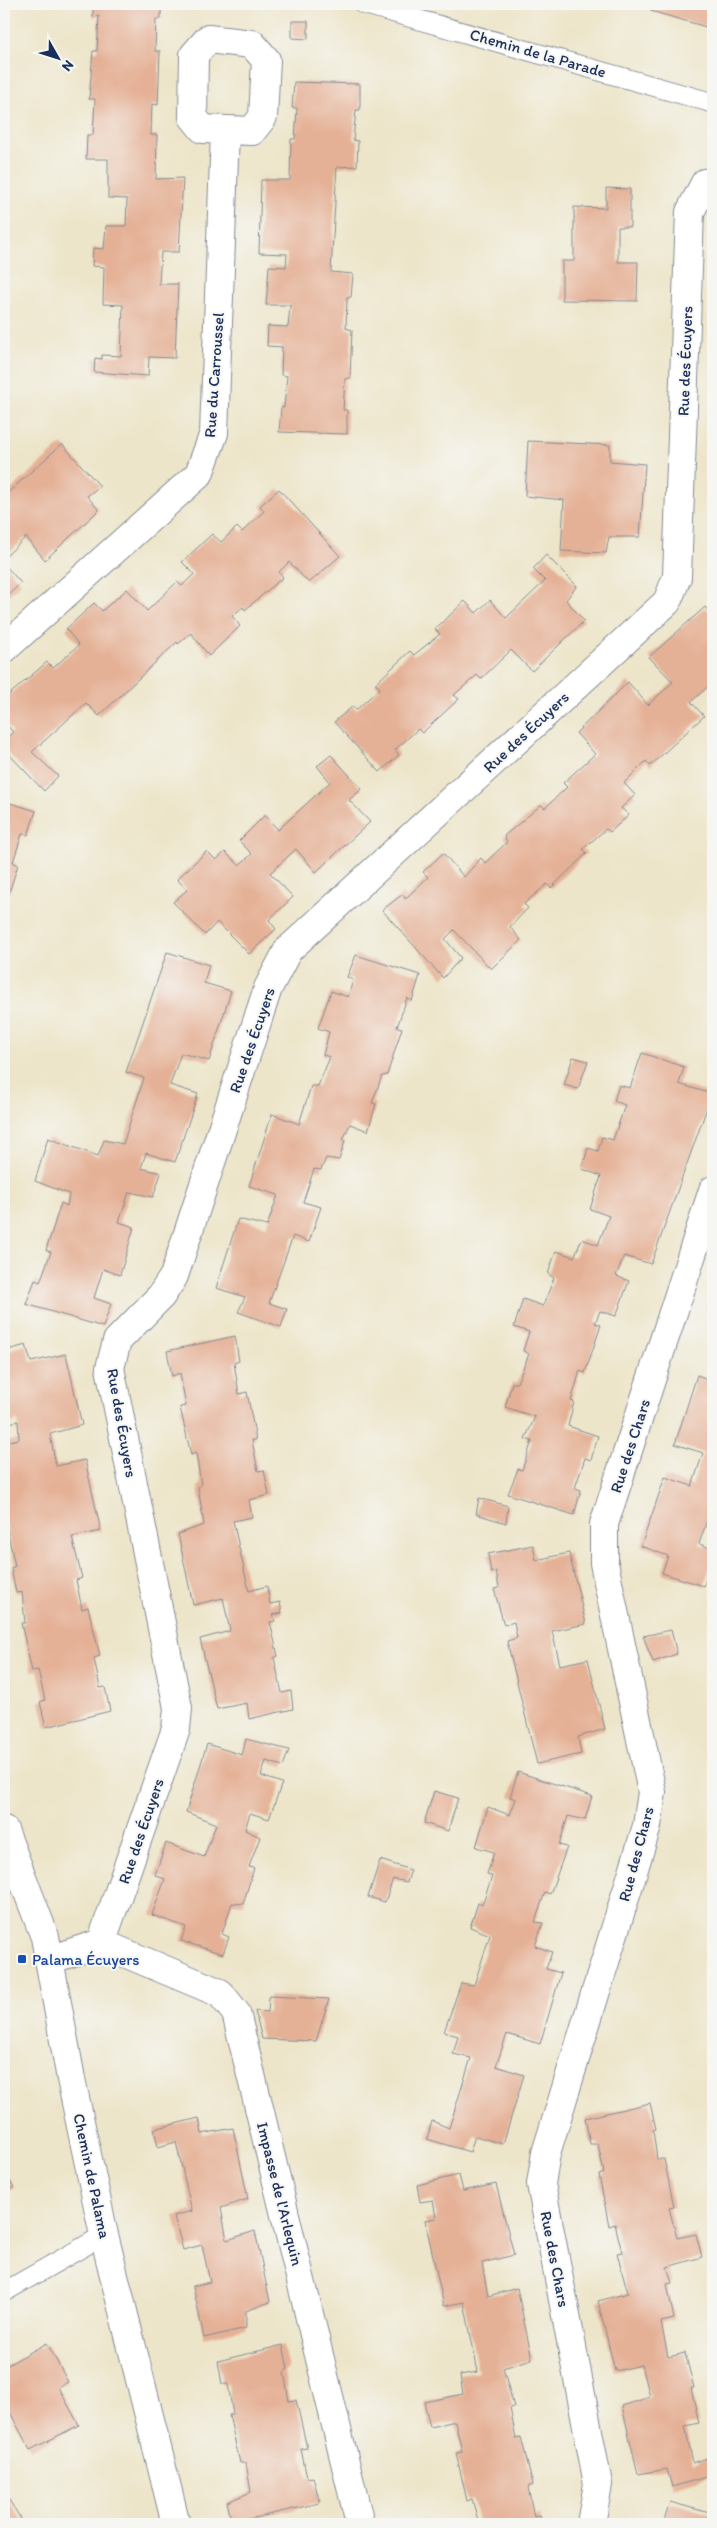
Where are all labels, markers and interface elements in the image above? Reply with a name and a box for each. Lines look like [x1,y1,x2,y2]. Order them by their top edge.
street label: Chemin de la Parade [468,24,608,82]
north arrow [32,32,82,82]
text: N [58,57,77,75]
street label: Rue des Écuyers [674,306,696,416]
street label: Rue du Carroussel [200,311,228,438]
street label: Rue des Écuyers [479,687,573,777]
street label: Rue des Écuyers [225,985,279,1095]
street label: Rue des Écuyers [103,1367,141,1479]
street label: Rue des Chars [606,1397,654,1495]
street label: Rue des Écuyers [114,1776,168,1886]
street label: Rue des Chars [614,1804,658,1904]
place label: Palama Écuyers [32,1950,140,1969]
marker: Palama Écuyers [16,1953,28,1965]
street label: Chemin de Palama [69,2112,115,2241]
street label: Impasse de l'Arlequin [253,2120,307,2268]
street label: Rue des Chars [536,2209,574,2309]

